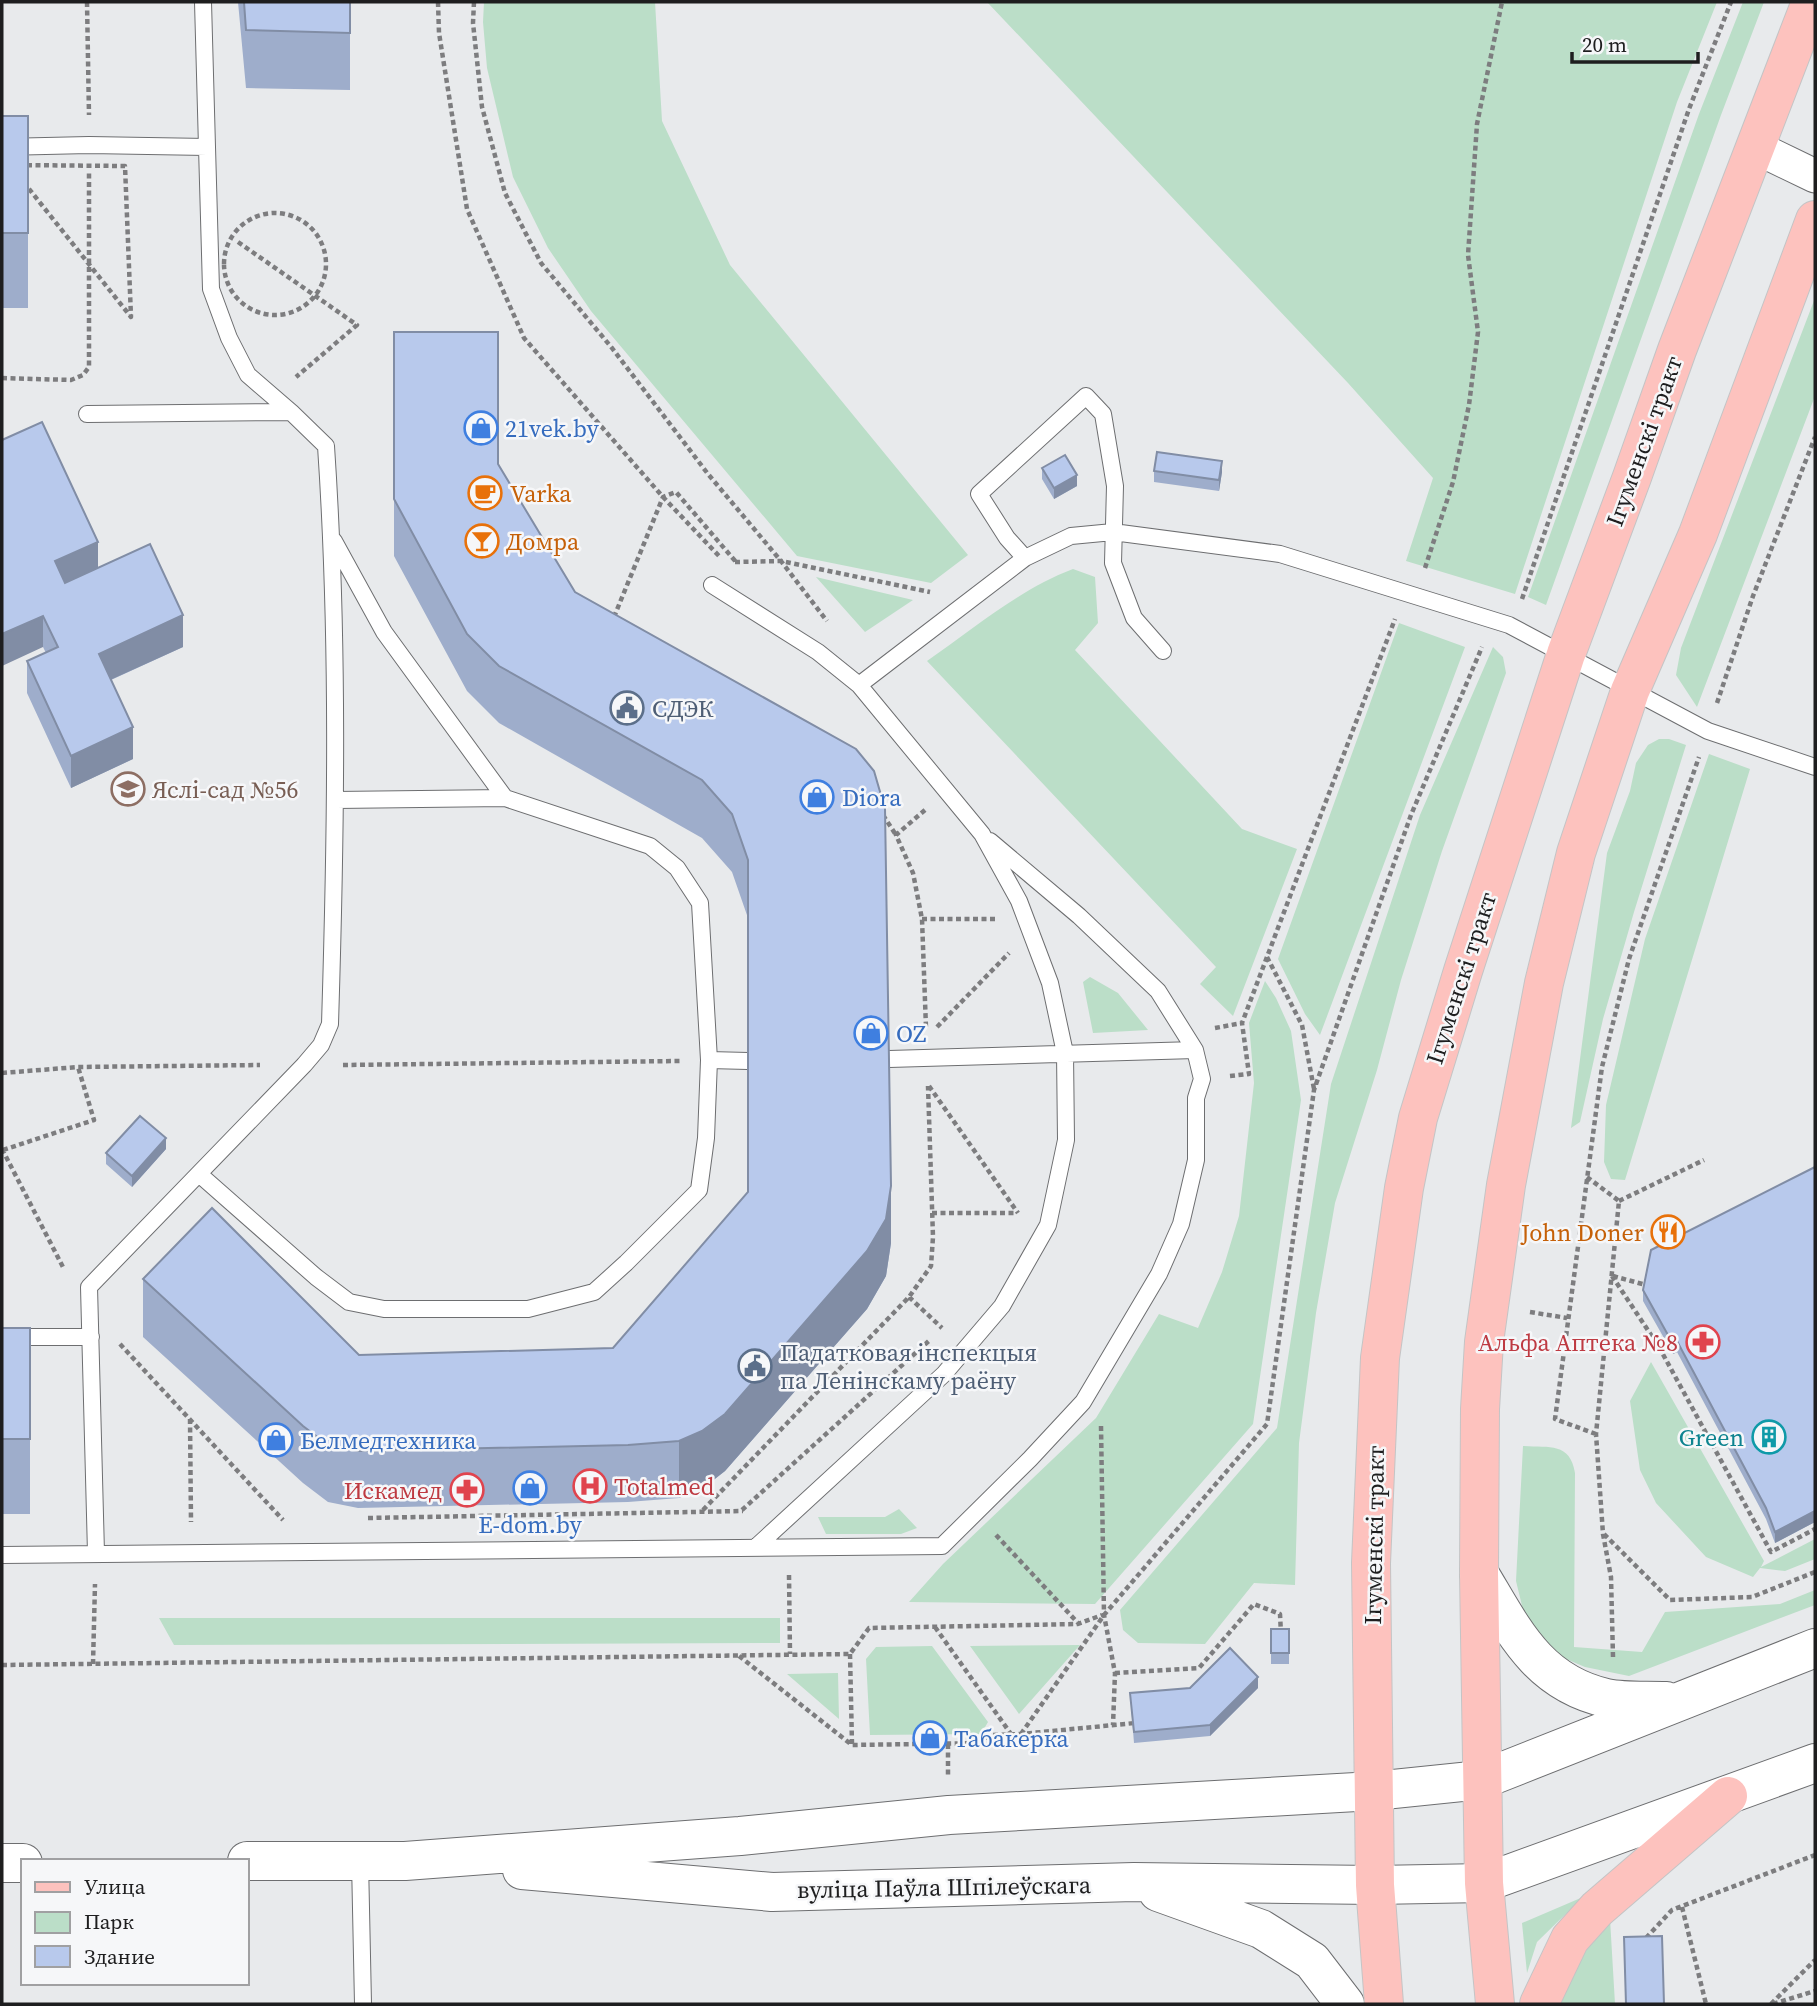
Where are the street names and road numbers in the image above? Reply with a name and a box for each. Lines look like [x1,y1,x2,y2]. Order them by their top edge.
street label: Ігуменскі тракт [1598,351,1690,531]
street label: Ігуменскі тракт [1418,887,1504,1068]
street label: Ігуменскі тракт [1356,1445,1392,1625]
street label: вуліца Паўла Шпілеўскага [797,1868,1092,1906]

